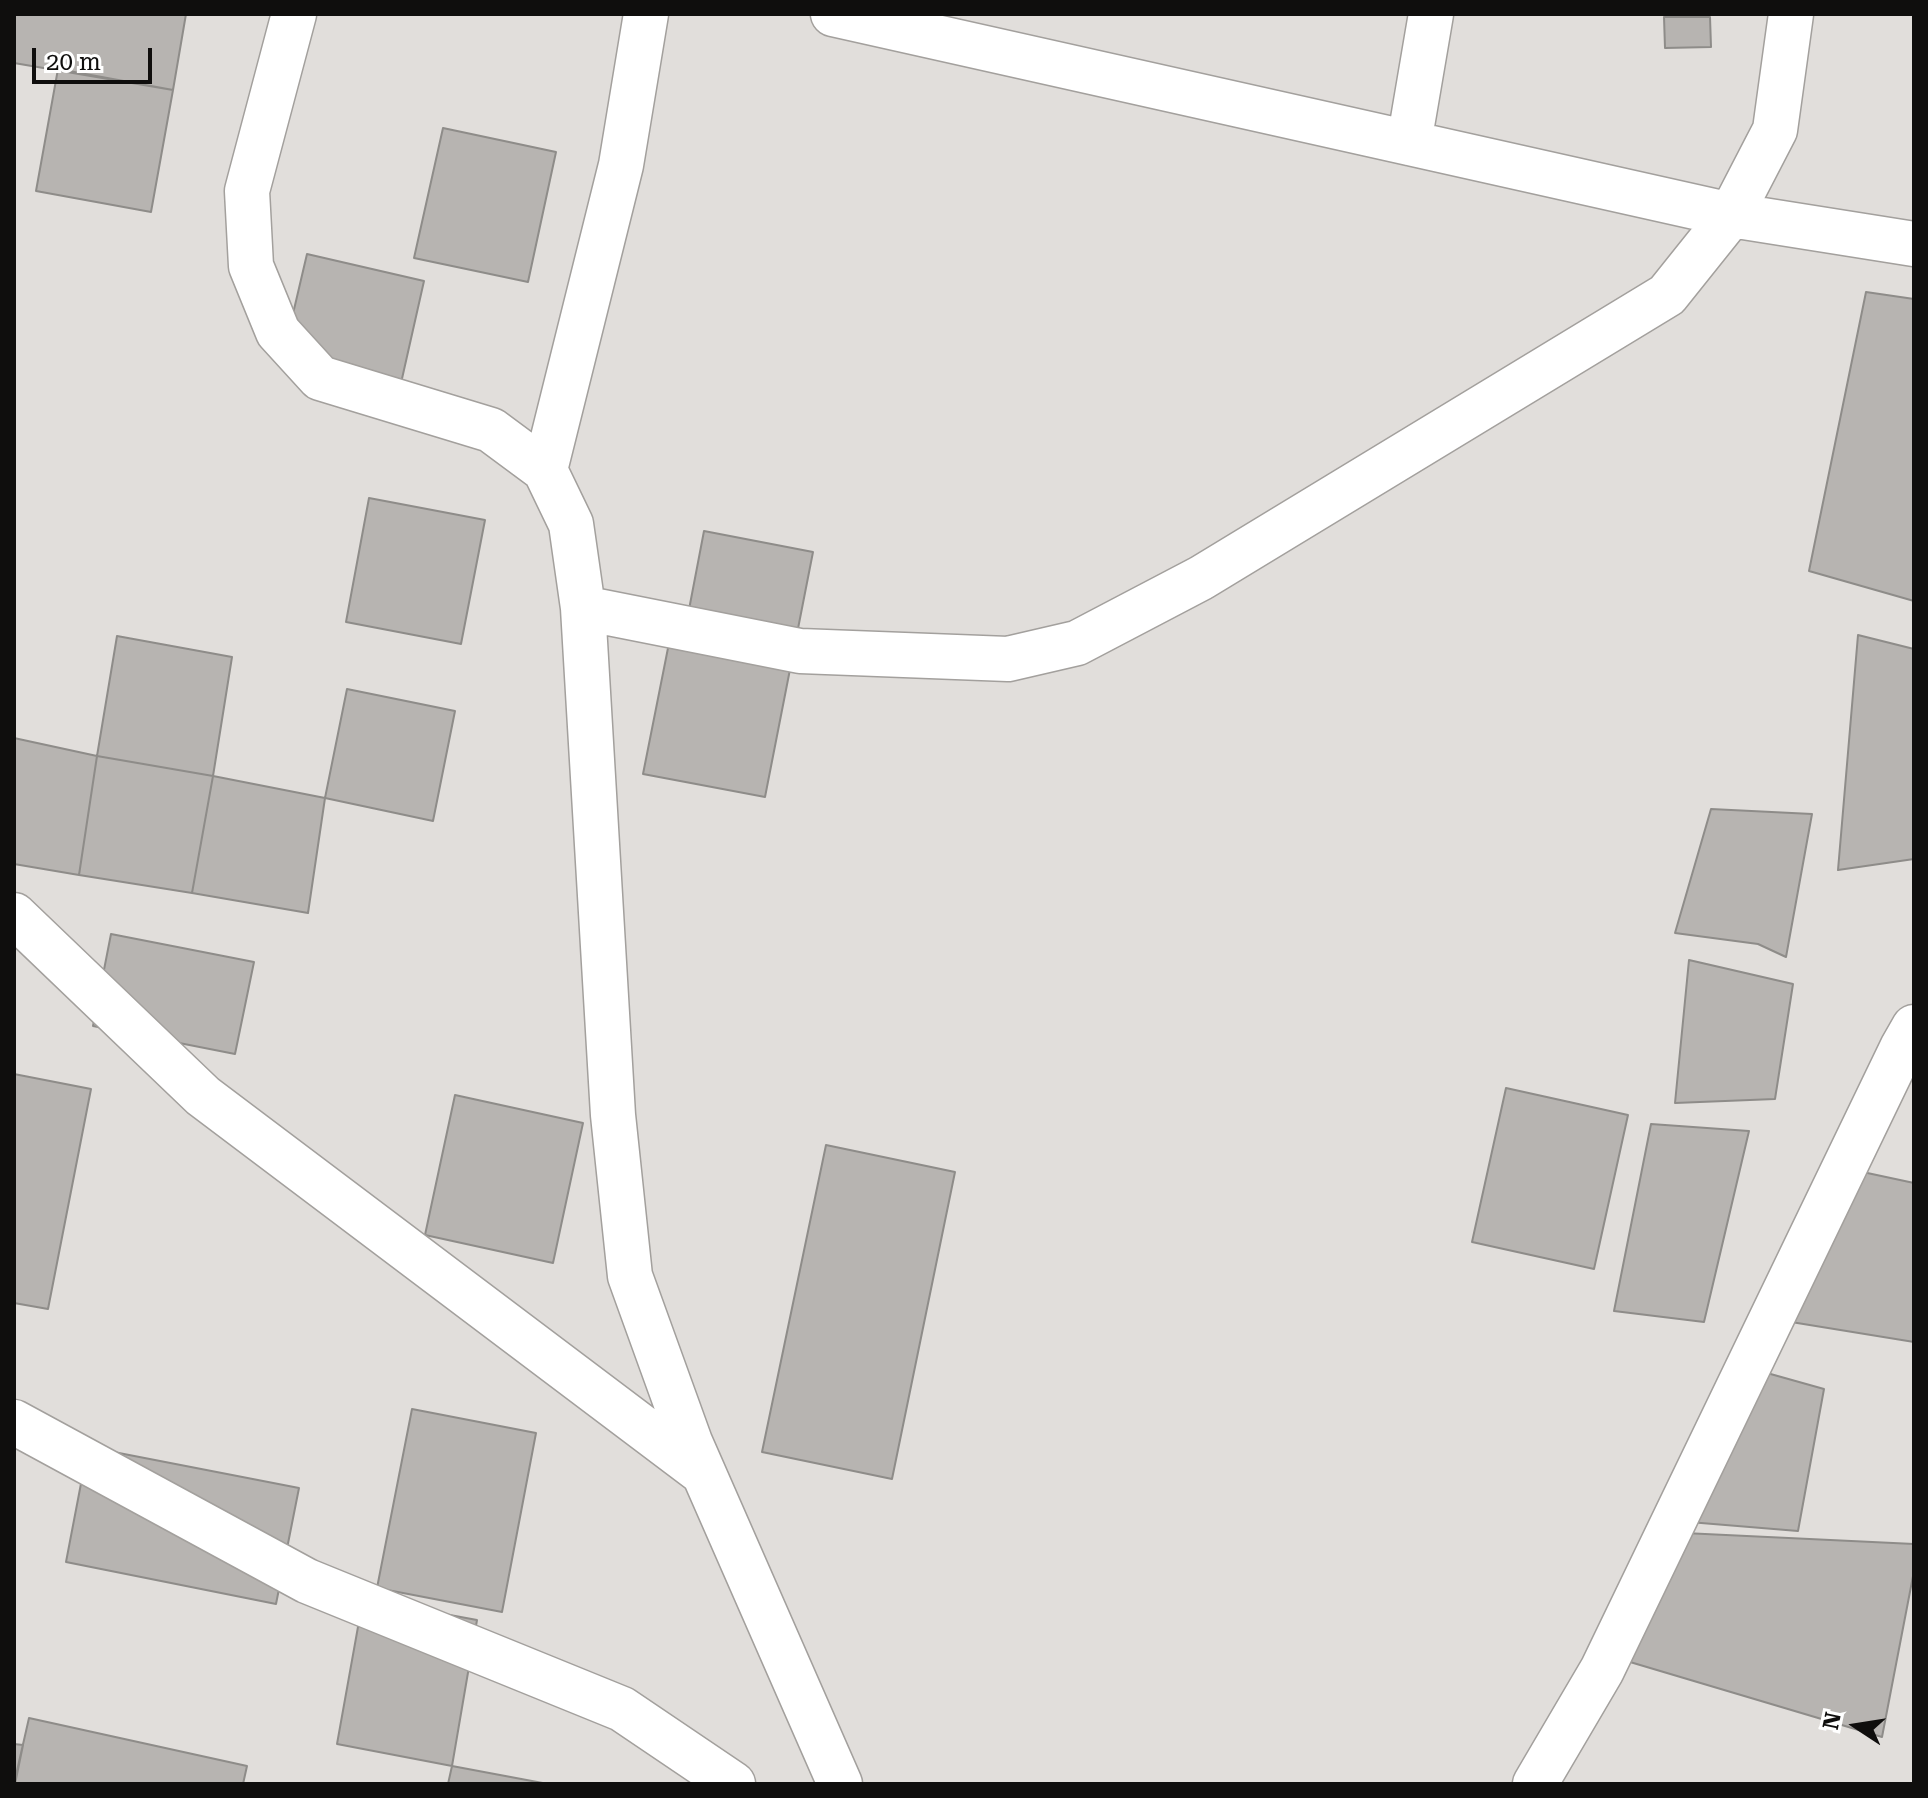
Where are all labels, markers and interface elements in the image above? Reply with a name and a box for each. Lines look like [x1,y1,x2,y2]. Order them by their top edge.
scale bar [36,32,156,82]
text: 20 m [46,48,101,76]
north arrow [1816,1686,1896,1766]
text: N [1818,1710,1846,1732]

